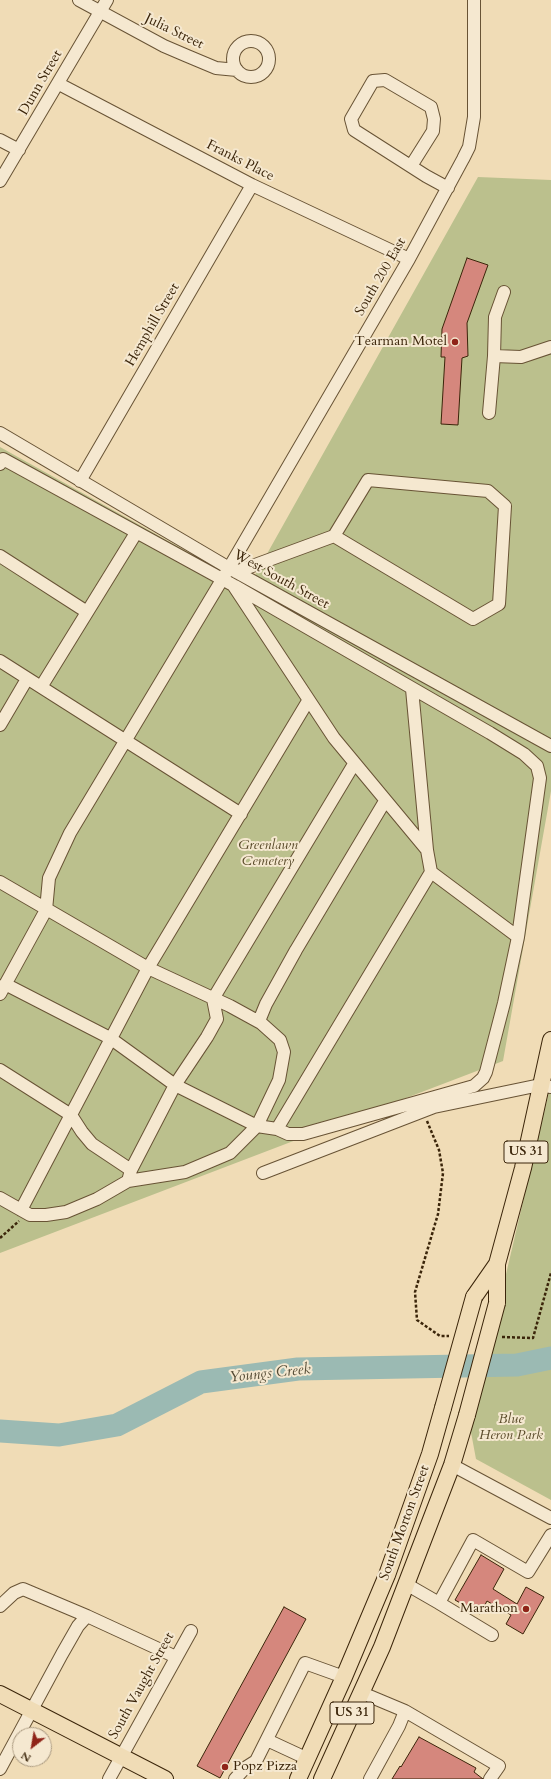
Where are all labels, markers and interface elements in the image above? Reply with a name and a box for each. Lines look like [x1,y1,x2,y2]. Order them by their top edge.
street label: Julia Street [142,11,206,53]
street label: Dunn Street [16,47,66,119]
street label: Franks Place [203,137,277,185]
street label: South 200 East [352,235,410,319]
street label: Hemphill Street [122,280,184,370]
place label: Tearman Motel [355,334,447,350]
marker: Tearman Motel [450,337,460,347]
street label: West South Street [230,547,332,613]
park label: Greenlawn Cemetery [238,838,298,870]
road number: US 31 [504,1141,548,1163]
water label: Youngs Creek [228,1361,312,1387]
park label: Blue Heron Park [479,1412,543,1444]
street label: South Morton Street [376,1463,434,1583]
place label: Marathon [460,1601,518,1617]
marker: Marathon [521,1604,531,1614]
street label: South Vaught Street [106,1630,178,1742]
road number: US 31 [330,1702,374,1724]
north arrow [12,1727,52,1767]
text: N [18,1748,34,1766]
place label: Popz Pizza [233,1759,297,1775]
marker: Popz Pizza [220,1762,230,1772]

